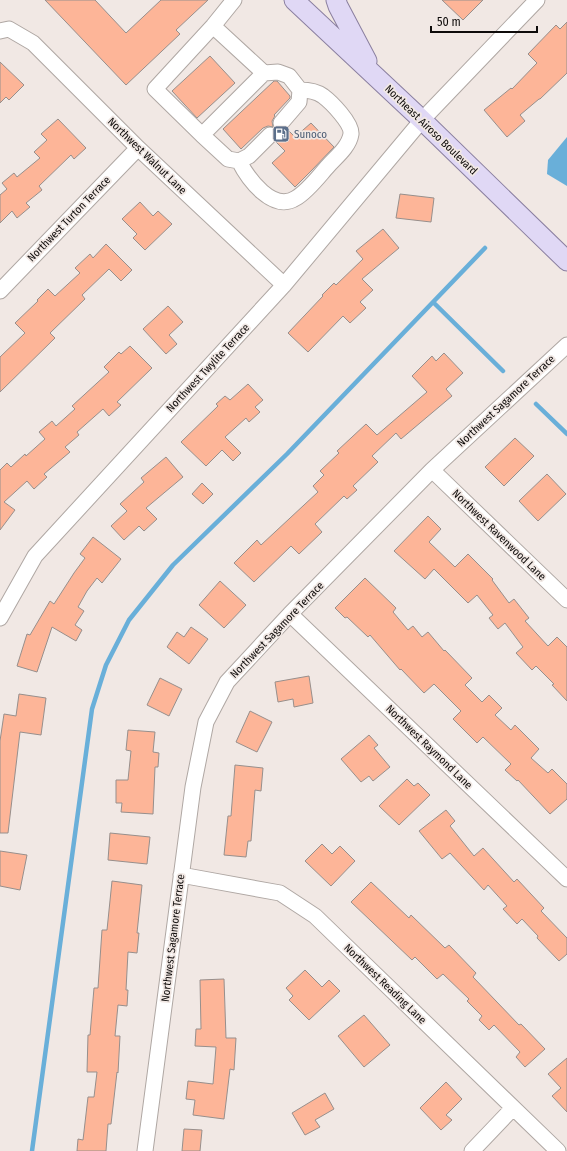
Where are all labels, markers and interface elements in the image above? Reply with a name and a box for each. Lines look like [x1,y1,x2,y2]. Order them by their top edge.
scale bar [431,8,537,34]
text: 50 m [437,15,461,29]
street label: Northeast Airoso Boulevard [382,82,480,178]
street label: Northwest Walnut Lane [105,115,189,197]
fuel station icon: Sunoco [271,124,291,144]
place label: Sunoco [294,128,327,141]
street label: Northwest Turton Terrace [25,174,113,264]
street label: Northwest Twylite Terrace [164,321,252,415]
street label: Northwest Sagamore Terrace [455,352,557,450]
street label: Northwest Ravenwood Lane [449,487,549,583]
street label: Northwest Sagamore Terrace [228,579,326,681]
street label: Northwest Raymond Lane [383,702,475,792]
street label: Northwest Sagamore Terrace [159,873,187,1003]
street label: Northwest Reading Lane [341,941,429,1027]

